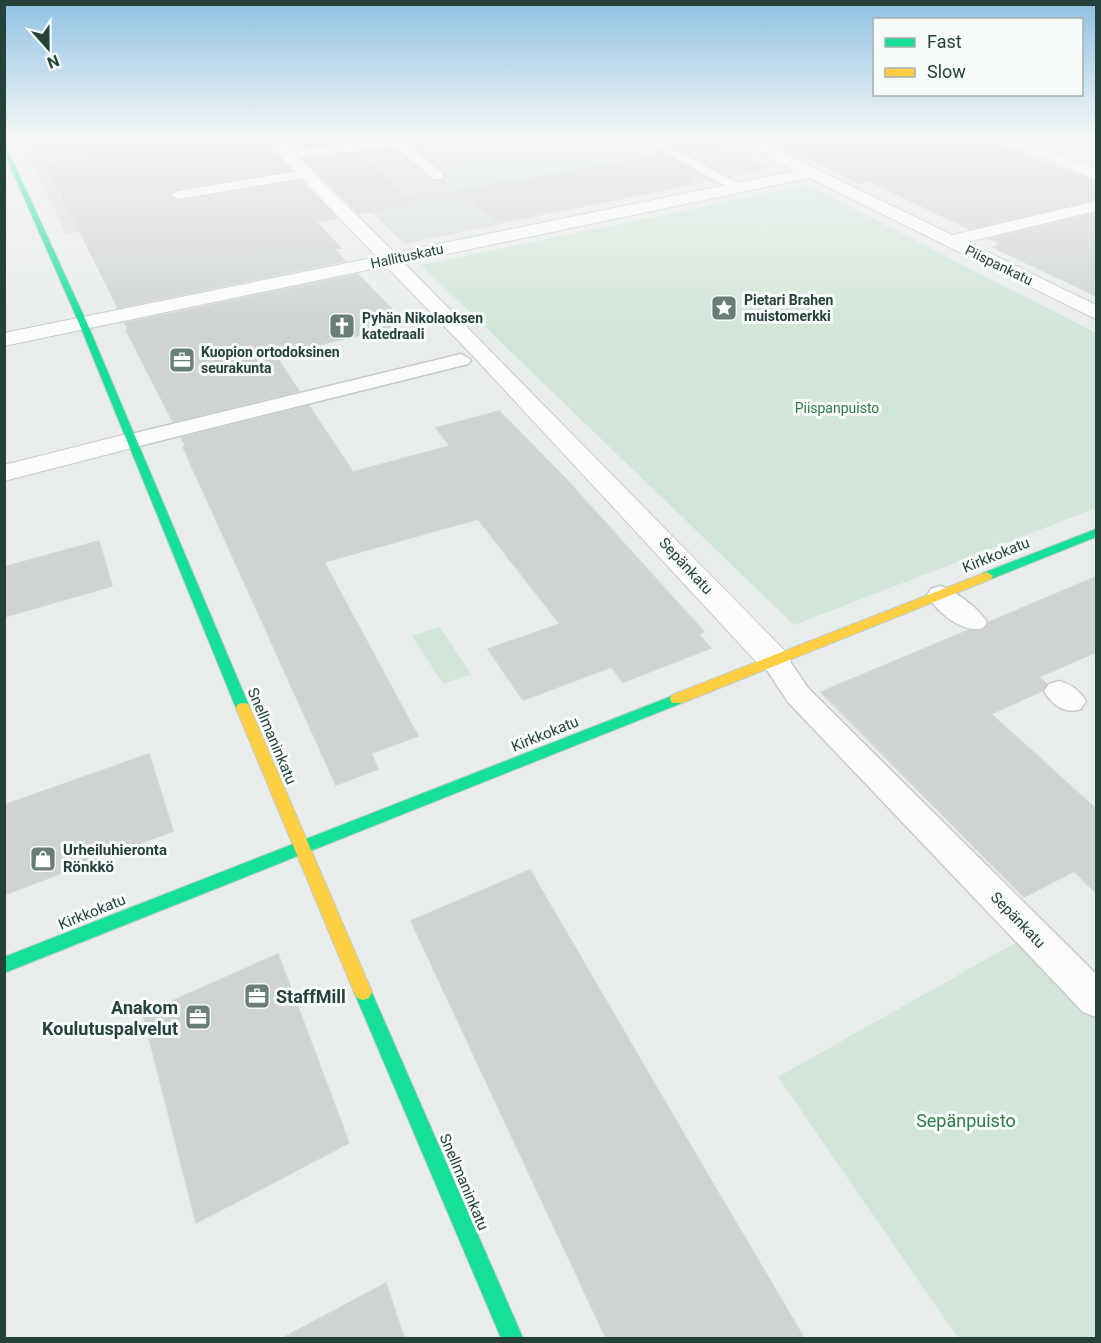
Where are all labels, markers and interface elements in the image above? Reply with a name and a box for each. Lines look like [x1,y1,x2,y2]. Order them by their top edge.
north arrow [18,18,78,78]
legend [873,18,1083,96]
text: Fast [927,31,962,52]
text: N [45,51,62,72]
text: Slow [927,61,966,82]
street label: Hallituskatu [369,240,445,272]
street label: Piispankatu [963,242,1035,288]
place label: Pietari Brahen muistomerkki [744,292,834,324]
place icon: Pietari Brahen muistomerkki [709,293,739,323]
place label: Pyhän Nikolaoksen katedraali [362,310,483,342]
church icon: Pyhän Nikolaoksen katedraali [327,311,357,341]
place label: Kuopion ortodoksinen seurakunta [201,344,340,376]
office icon: Kuopion ortodoksinen seurakunta [167,345,197,375]
park label: Piispanpuisto [795,400,879,416]
street label: Kirkkokatu [960,533,1032,577]
street label: Sepänkatu [655,534,717,598]
street label: Snellmaninkatu [244,685,300,787]
street label: Kirkkokatu [509,712,581,756]
place label: Urheiluhieronta Rönkkö [63,841,167,876]
shop icon: Urheiluhieronta Rönkkö [28,844,58,874]
street label: Sepänkatu [987,888,1049,952]
street label: Kirkkokatu [56,890,128,934]
office icon: StaffMill [242,981,272,1011]
place label: StaffMill [276,986,346,1007]
place label: Anakom Koulutuspalvelut [42,997,178,1039]
office icon: Anakom Koulutuspalvelut [183,1002,213,1032]
park label: Sepänpuisto [916,1110,1016,1131]
street label: Snellmaninkatu [436,1131,492,1233]

